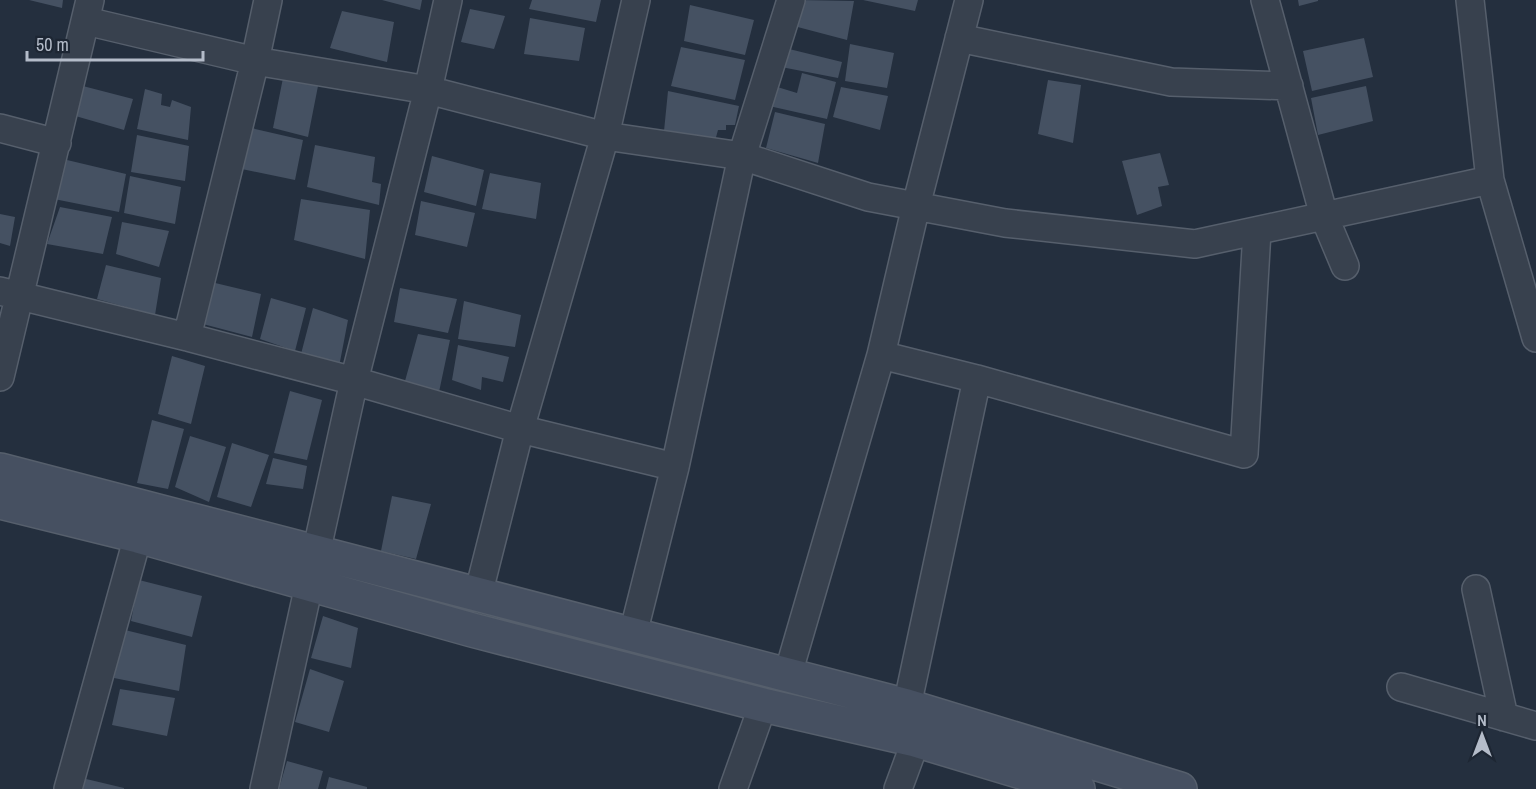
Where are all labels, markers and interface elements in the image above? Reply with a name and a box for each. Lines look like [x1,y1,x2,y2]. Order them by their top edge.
scale bar [27,24,202,62]
text: 50 m [36,32,69,57]
north arrow [1452,705,1512,765]
text: N [1477,709,1487,731]

